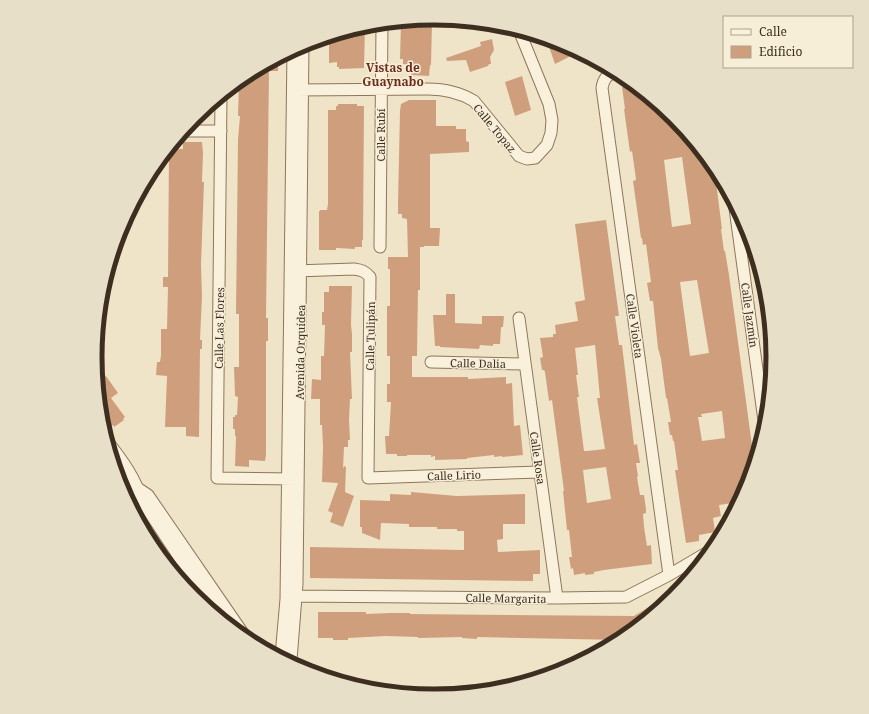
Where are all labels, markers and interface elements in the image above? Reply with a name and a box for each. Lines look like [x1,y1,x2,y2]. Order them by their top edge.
legend [723,16,853,68]
text: Calle [759,23,787,40]
text: Edificio [759,43,802,60]
district label: Vistas de Guaynabo [362,59,424,90]
street label: Calle Topaz [470,100,520,156]
street label: Calle Rubí [373,108,388,162]
street label: Calle Jazmín [738,282,762,348]
street label: Calle Las Flores [211,287,227,369]
street label: Calle Violeta [623,293,647,359]
street label: Calle Tulipán [362,301,378,371]
street label: Avenida Orquídea [292,304,308,400]
street label: Calle Dalia [450,355,506,371]
street label: Calle Rosa [527,431,549,485]
street label: Calle Lirio [427,467,481,483]
street label: Calle Margarita [465,590,547,606]

